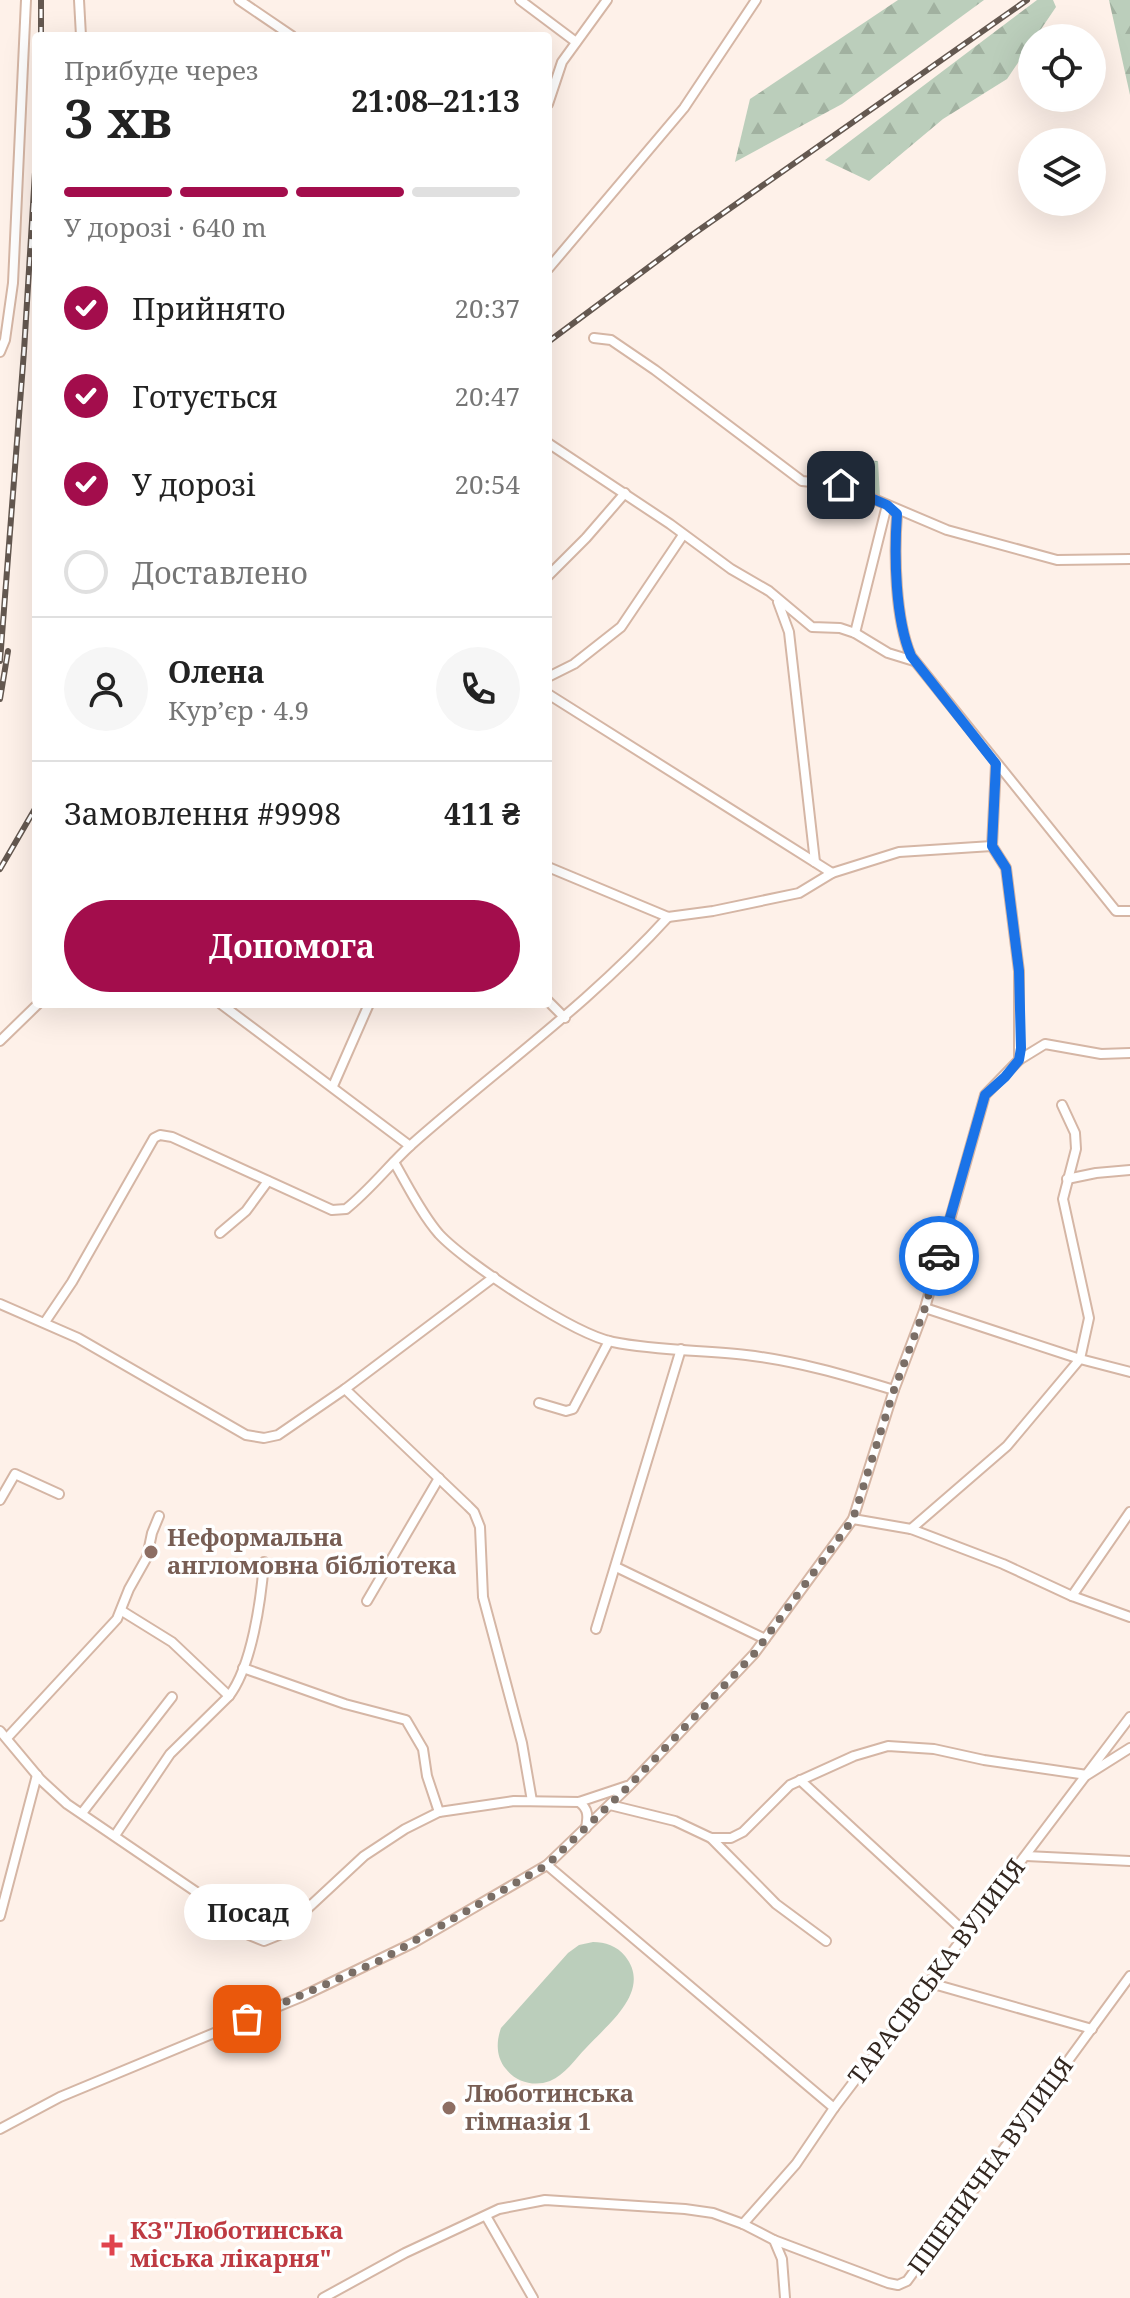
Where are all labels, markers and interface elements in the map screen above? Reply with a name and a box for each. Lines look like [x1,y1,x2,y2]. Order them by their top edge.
map controls [1018,24,1106,216]
button: locate [1018,24,1106,112]
text: Прибуде через [64,52,258,88]
text: 21:08–21:13 [351,80,520,121]
text: 3 хв [64,82,172,153]
button: layers [1018,128,1106,216]
text: У дорозі · 640 m [64,209,267,245]
icon: check [64,286,108,330]
text: Прийнято [132,288,286,329]
text: 20:37 [454,290,520,326]
icon: check [64,374,108,418]
text: Готується [132,376,278,417]
text: 20:47 [454,378,520,414]
pin [807,451,875,519]
icon: check [64,462,108,506]
icon: home [819,463,863,507]
text: У дорозі [132,464,256,505]
text: 20:54 [454,466,520,502]
text: Доставлено [132,552,308,593]
button: person [64,647,148,731]
button: phone [436,647,520,731]
text: Олена [168,651,265,692]
text: Кур’єр · 4.9 [168,692,309,728]
text: Замовлення #9998 [64,793,341,834]
text: 411 ₴ [444,793,520,834]
button: Допомога [64,900,520,992]
courier [899,1216,979,1296]
icon: car [917,1234,961,1278]
place label: Неформальна англомовна бібліотека [167,1520,457,1581]
marker: Неформальна англомовна бібліотека [142,1543,160,1561]
street label: ТАРАСІВСЬКА ВУЛИЦЯ [840,1851,1032,2091]
callout: Посад [183,1883,311,1939]
text: Посад [207,1894,289,1930]
pin [213,1985,281,2053]
icon: bag [225,1997,269,2041]
street label: ПШЕНИЧНА ВУЛИЦЯ [900,2050,1080,2281]
place label: Люботинська гiмназiя 1 [465,2076,634,2137]
marker: Люботинська гiмназiя 1 [440,2099,458,2117]
place label: КЗ"Люботинська мiська лiкарня" [130,2213,344,2274]
marker: КЗ"Люботинська мiська лiкарня" [101,2234,123,2256]

